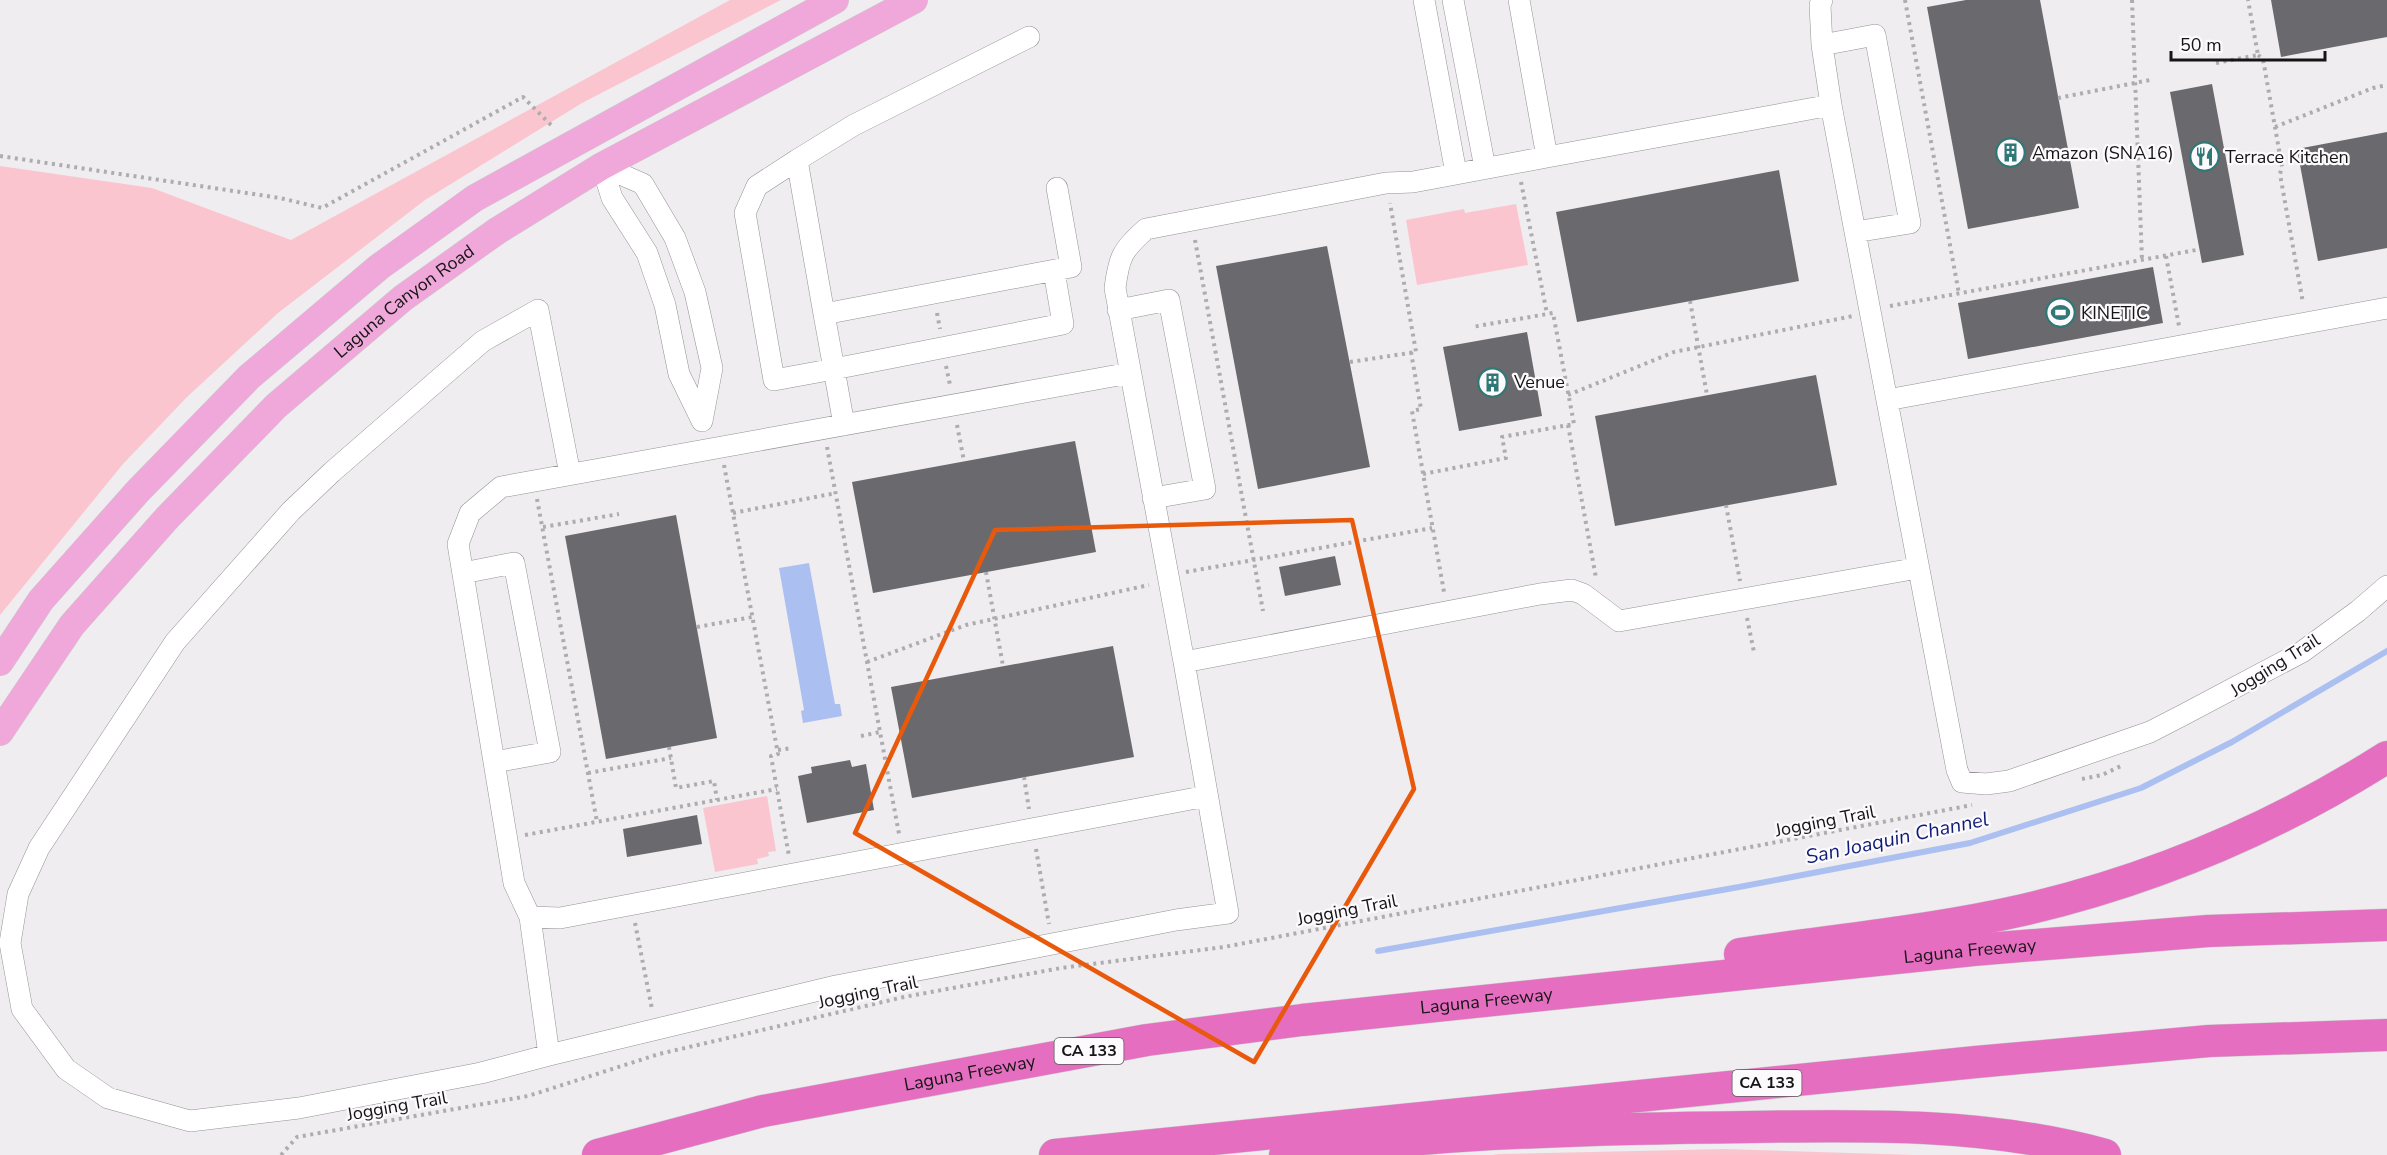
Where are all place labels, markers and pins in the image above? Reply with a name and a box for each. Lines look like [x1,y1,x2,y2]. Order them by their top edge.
building icon: Amazon (SNA16) [1995,137,2027,169]
place label: Amazon (SNA16) [2032,141,2174,165]
restaurant icon: Terrace Kitchen [2188,141,2220,173]
place label: Terrace Kitchen [2225,145,2349,169]
sports icon: KINETIC [2044,297,2076,329]
place label: KINETIC [2081,301,2148,325]
building icon: Venue [1477,366,1509,398]
place label: Venue [1513,370,1565,394]

